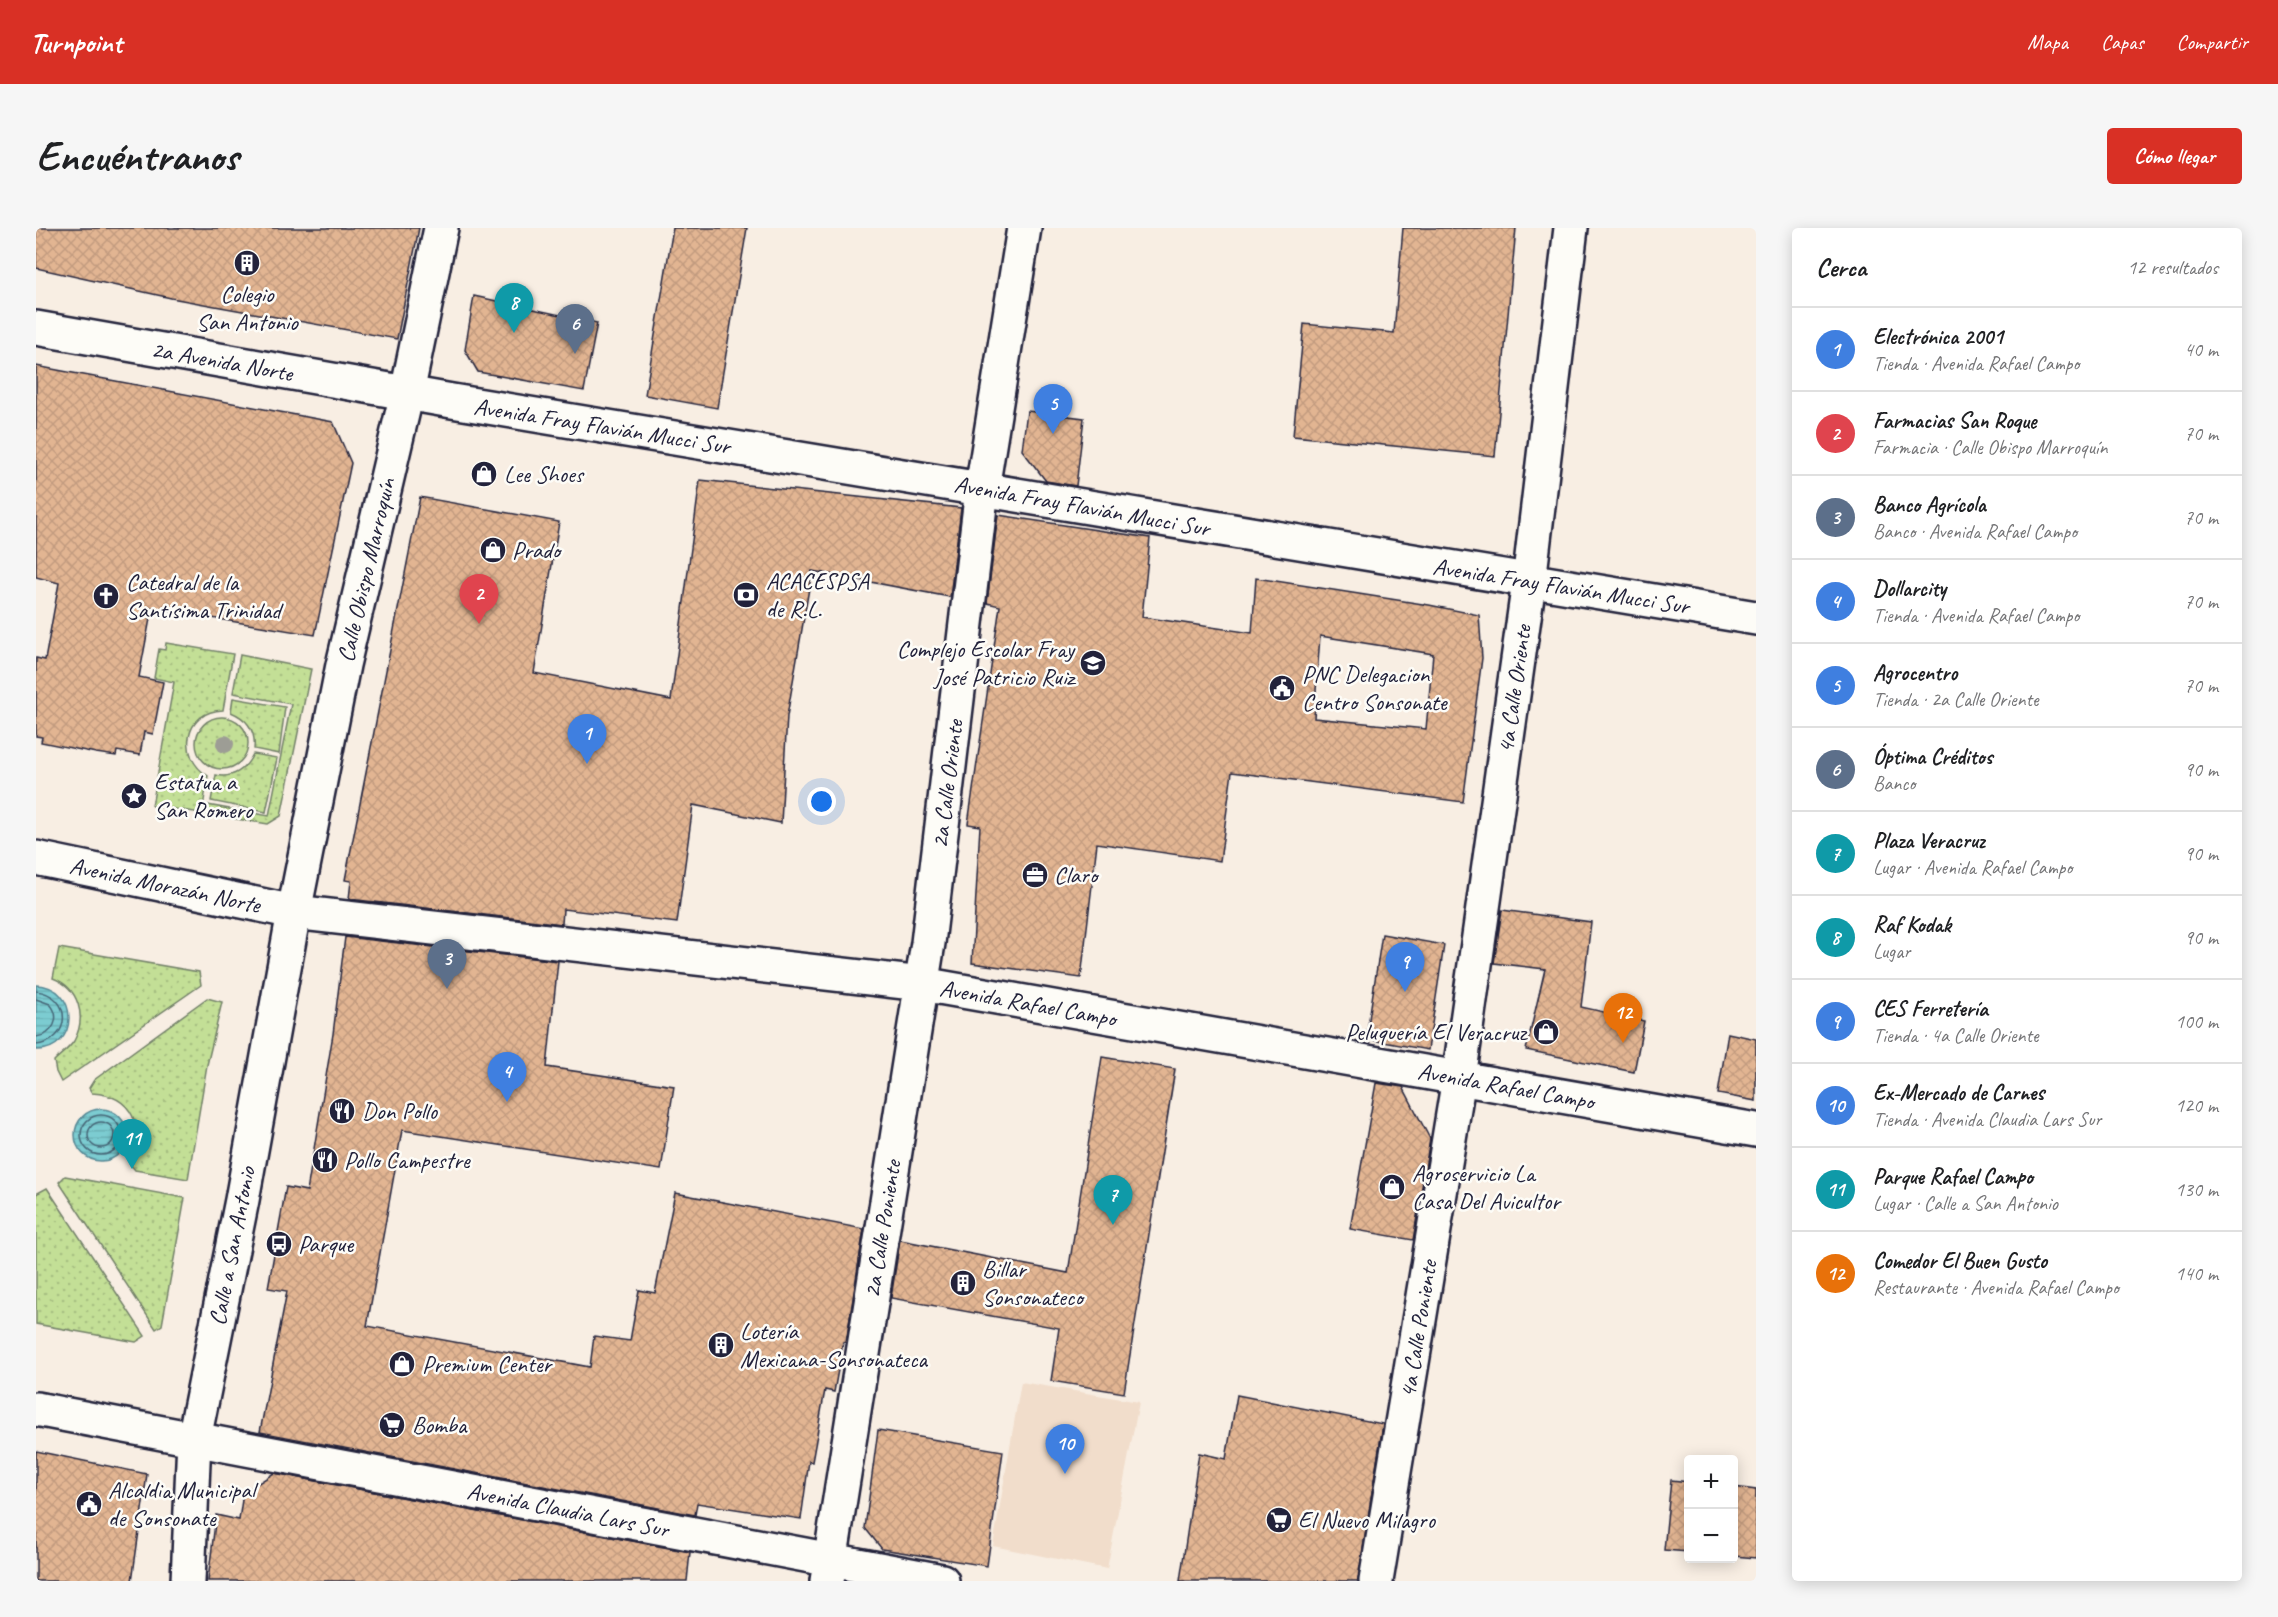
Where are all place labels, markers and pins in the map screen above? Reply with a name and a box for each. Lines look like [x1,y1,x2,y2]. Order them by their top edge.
building icon: Colegio San Antonio [232,248,262,278]
place label: Colegio San Antonio [196,279,299,337]
pin: 8 [494,284,534,333]
pin: 6 [556,304,594,354]
pin: 5 [1034,384,1072,434]
shop icon: Lee Shoes [469,459,499,489]
place label: Lee Shoes [504,459,585,489]
shop icon: Prado [478,535,508,565]
place label: Prado [512,535,563,565]
place label: ACACESPSA de R.L. [766,566,870,624]
place label: Catedral de la Santísima Trinidad [126,567,284,625]
pin: 2 [460,574,498,624]
bank icon: ACACESPSA de R.L. [731,580,761,610]
church icon: Catedral de la Santísima Trinidad [91,581,121,611]
place label: Complejo Escolar Fray José Patricio Ruiz [897,634,1076,692]
school or university icon: Complejo Escolar Fray José Patricio Ruiz [1078,648,1108,678]
place label: PNC Delegacion Centro Sonsonate [1302,659,1449,717]
public building icon: PNC Delegacion Centro Sonsonate [1267,673,1297,703]
pin: 1 [568,714,606,764]
place label: Estatua a San Romero [154,767,254,825]
place icon: Estatua a San Romero [119,781,149,811]
office icon: Claro [1020,860,1050,890]
place label: Claro [1054,860,1100,890]
pin: 3 [428,940,466,989]
pin: 9 [1386,942,1424,992]
pin: 12 [1604,994,1642,1043]
place label: Peluquería El Veracruz [1345,1017,1528,1047]
shop icon: Peluquería El Veracruz [1531,1017,1561,1047]
pin: 4 [488,1052,526,1102]
restaurant icon: Don Pollo [327,1096,357,1126]
place label: Don Pollo [362,1096,439,1126]
pin: 11 [112,1120,152,1169]
restaurant icon: Pollo Campestre [310,1145,340,1175]
place label: Pollo Campestre [344,1145,472,1175]
place label: Agroservicio La Casa Del Avicultor [1412,1158,1562,1216]
shop icon: Agroservicio La Casa Del Avicultor [1377,1172,1407,1202]
pin: 7 [1094,1176,1132,1225]
bus stop icon: Parque [264,1229,294,1259]
place label: Parque [298,1229,355,1259]
place label: Billar Sonsonateco [982,1254,1085,1312]
building icon: Billar Sonsonateco [948,1268,978,1298]
place label: Lotería Mexicana-Sonsonateca [740,1316,928,1374]
building icon: Lotería Mexicana-Sonsonateca [706,1330,736,1360]
shop icon: Premium Center [387,1349,417,1379]
place label: Premium Center [422,1349,554,1379]
supermarket icon: Bomba [377,1410,407,1440]
place label: Bomba [412,1410,468,1440]
pin: 10 [1046,1424,1084,1474]
place label: Alcaldia Municipal de Sonsonate [108,1475,259,1533]
public building icon: Alcaldia Municipal de Sonsonate [74,1489,104,1519]
supermarket icon: El Nuevo Milagro [1264,1505,1294,1535]
place label: El Nuevo Milagro [1298,1505,1436,1535]

